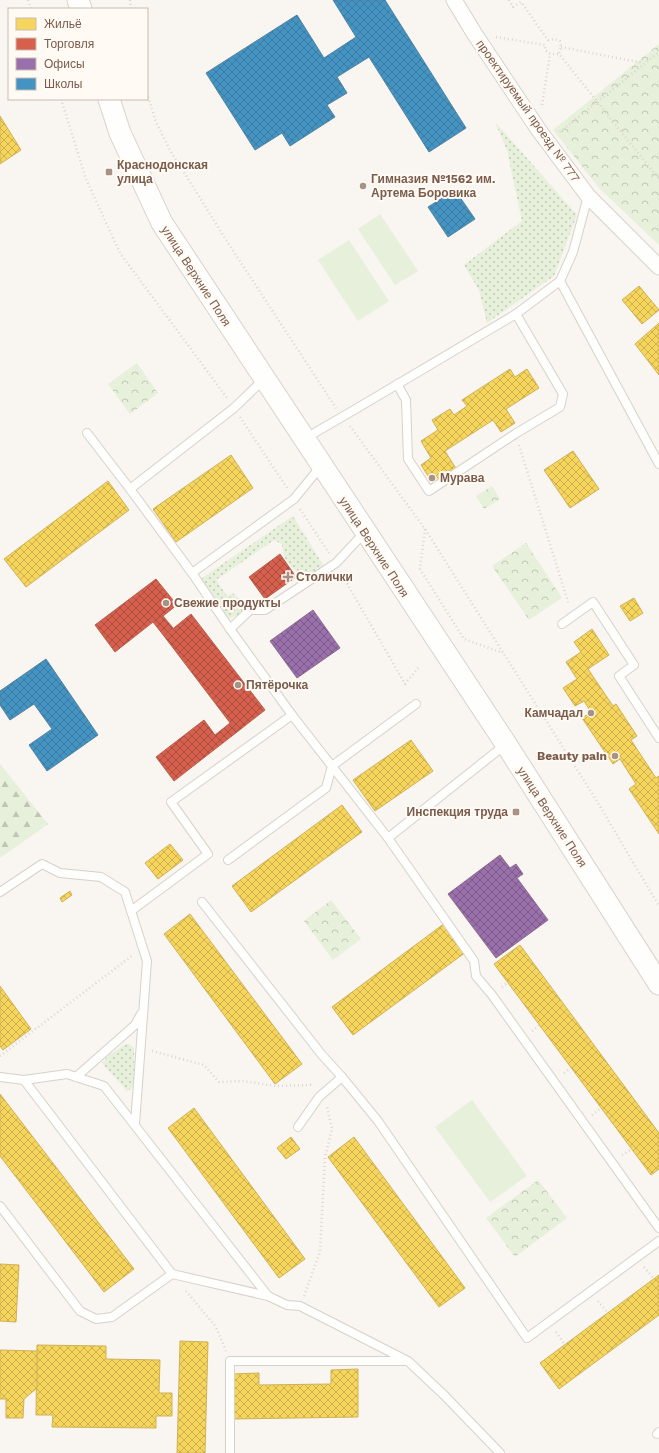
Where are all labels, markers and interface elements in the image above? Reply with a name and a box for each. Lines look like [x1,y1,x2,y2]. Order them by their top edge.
legend [8,8,148,100]
text: Жильё [44,17,82,31]
text: Торговля [44,37,94,51]
street label: проектируемый проезд № 777 [473,37,583,185]
text: Офисы [44,57,85,71]
text: Школы [44,77,82,91]
place label: Краснодонская улица [117,158,208,186]
marker: Краснодонская улица [104,167,114,177]
place label: Гимназия №1562 им. Артема Боровика [371,172,495,200]
marker: Гимназия №1562 им. Артема Боровика [358,181,368,191]
street label: улица Верхние Поля [158,223,234,329]
place label: Мурава [440,471,485,485]
marker: Мурава [427,473,437,483]
street label: улица Верхние Поля [336,494,412,600]
place label: Столички [296,570,353,584]
marker: Столички [283,572,293,582]
place label: Свежие продукты [174,596,281,610]
marker: Свежие продукты [161,598,171,608]
place label: Пятёрочка [246,678,309,692]
marker: Пятёрочка [233,680,243,690]
place label: Камчадал [524,706,583,720]
marker: Камчадал [586,708,596,718]
place label: Beauty pain [537,749,607,763]
marker: Beauty pain [610,751,620,761]
street label: улица Верхние Поля [514,764,590,870]
place label: Инспекция труда [407,805,508,819]
marker: Инспекция труда [511,807,521,817]

